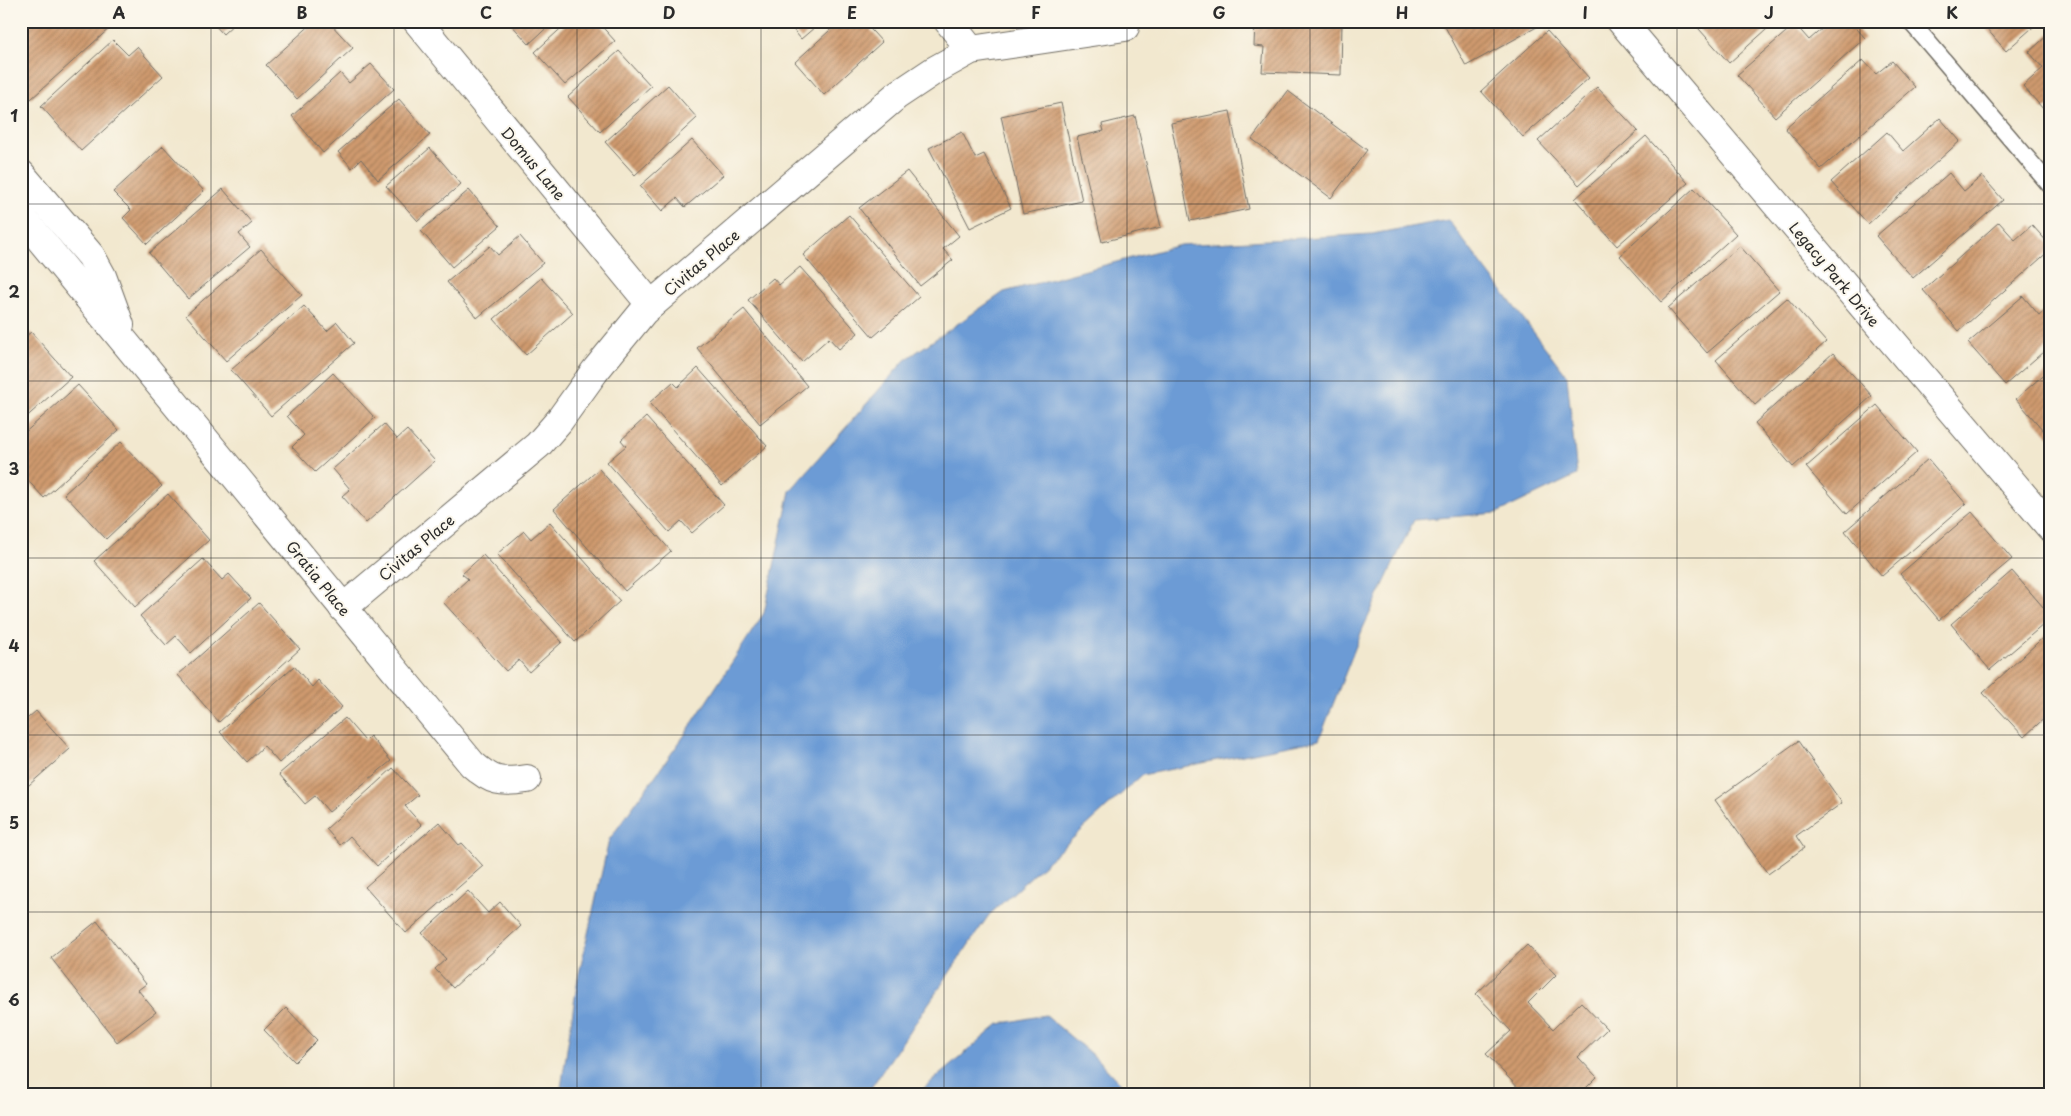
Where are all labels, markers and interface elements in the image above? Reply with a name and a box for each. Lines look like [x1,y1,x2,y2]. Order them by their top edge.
text: A [113,0,126,24]
text: B [297,0,308,24]
text: C [480,0,492,24]
text: D [663,0,675,24]
text: E [847,0,857,24]
text: F [1031,0,1041,24]
text: G [1212,0,1226,24]
text: H [1396,0,1408,24]
text: I [1582,0,1588,24]
text: J [1764,0,1774,24]
text: K [1946,0,1958,24]
text: 1 [10,103,18,127]
street label: Domus Lane [496,121,572,205]
street label: Legacy Park Drive [1784,216,1886,332]
street label: Civitas Place [658,223,744,301]
text: 2 [8,279,20,303]
text: 3 [9,456,19,480]
street label: Civitas Place [373,508,459,586]
street label: Gratia Place [281,535,357,621]
text: 4 [9,633,20,657]
text: 5 [9,810,19,834]
text: 6 [8,987,20,1011]

